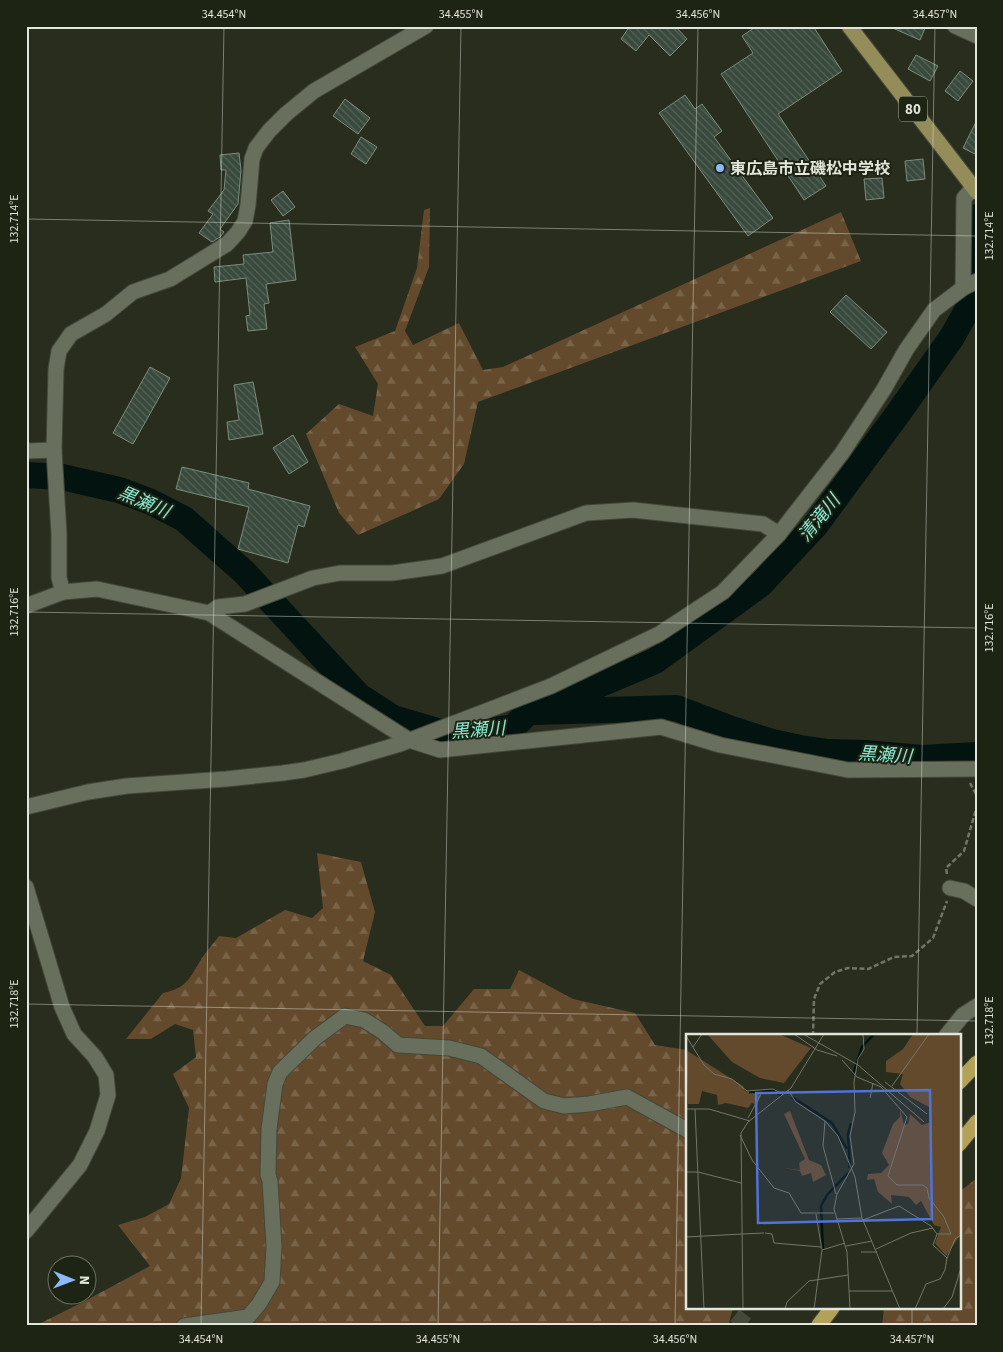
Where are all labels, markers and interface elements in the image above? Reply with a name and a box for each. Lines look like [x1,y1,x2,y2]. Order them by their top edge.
text: 34.454°N [202,6,246,23]
text: 34.455°N [439,6,483,23]
text: 34.456°N [676,6,720,23]
text: 34.457°N [913,6,957,23]
road number: 80 [899,96,927,122]
place label: 東広島市立磯松中学校 [730,158,890,180]
marker: 東広島市立磯松中学校 [714,162,726,174]
text: 132.714°E [6,194,23,244]
text: 132.714°E [981,211,998,261]
water label: 黒瀬川 [114,480,175,525]
water label: 清滝川 [793,488,847,547]
text: 132.716°E [6,587,23,637]
text: 132.716°E [981,603,998,653]
water label: 黒瀬川 [450,716,508,745]
water label: 黒瀬川 [857,741,915,770]
text: 132.718°E [6,979,23,1029]
text: 132.718°E [981,996,998,1046]
inset map [686,1034,960,1310]
north arrow [48,1254,98,1304]
text: N [74,1275,94,1285]
text: 34.454°N [179,1331,223,1348]
text: 34.455°N [416,1331,460,1348]
text: 34.456°N [653,1331,697,1348]
text: 34.457°N [890,1331,934,1348]

